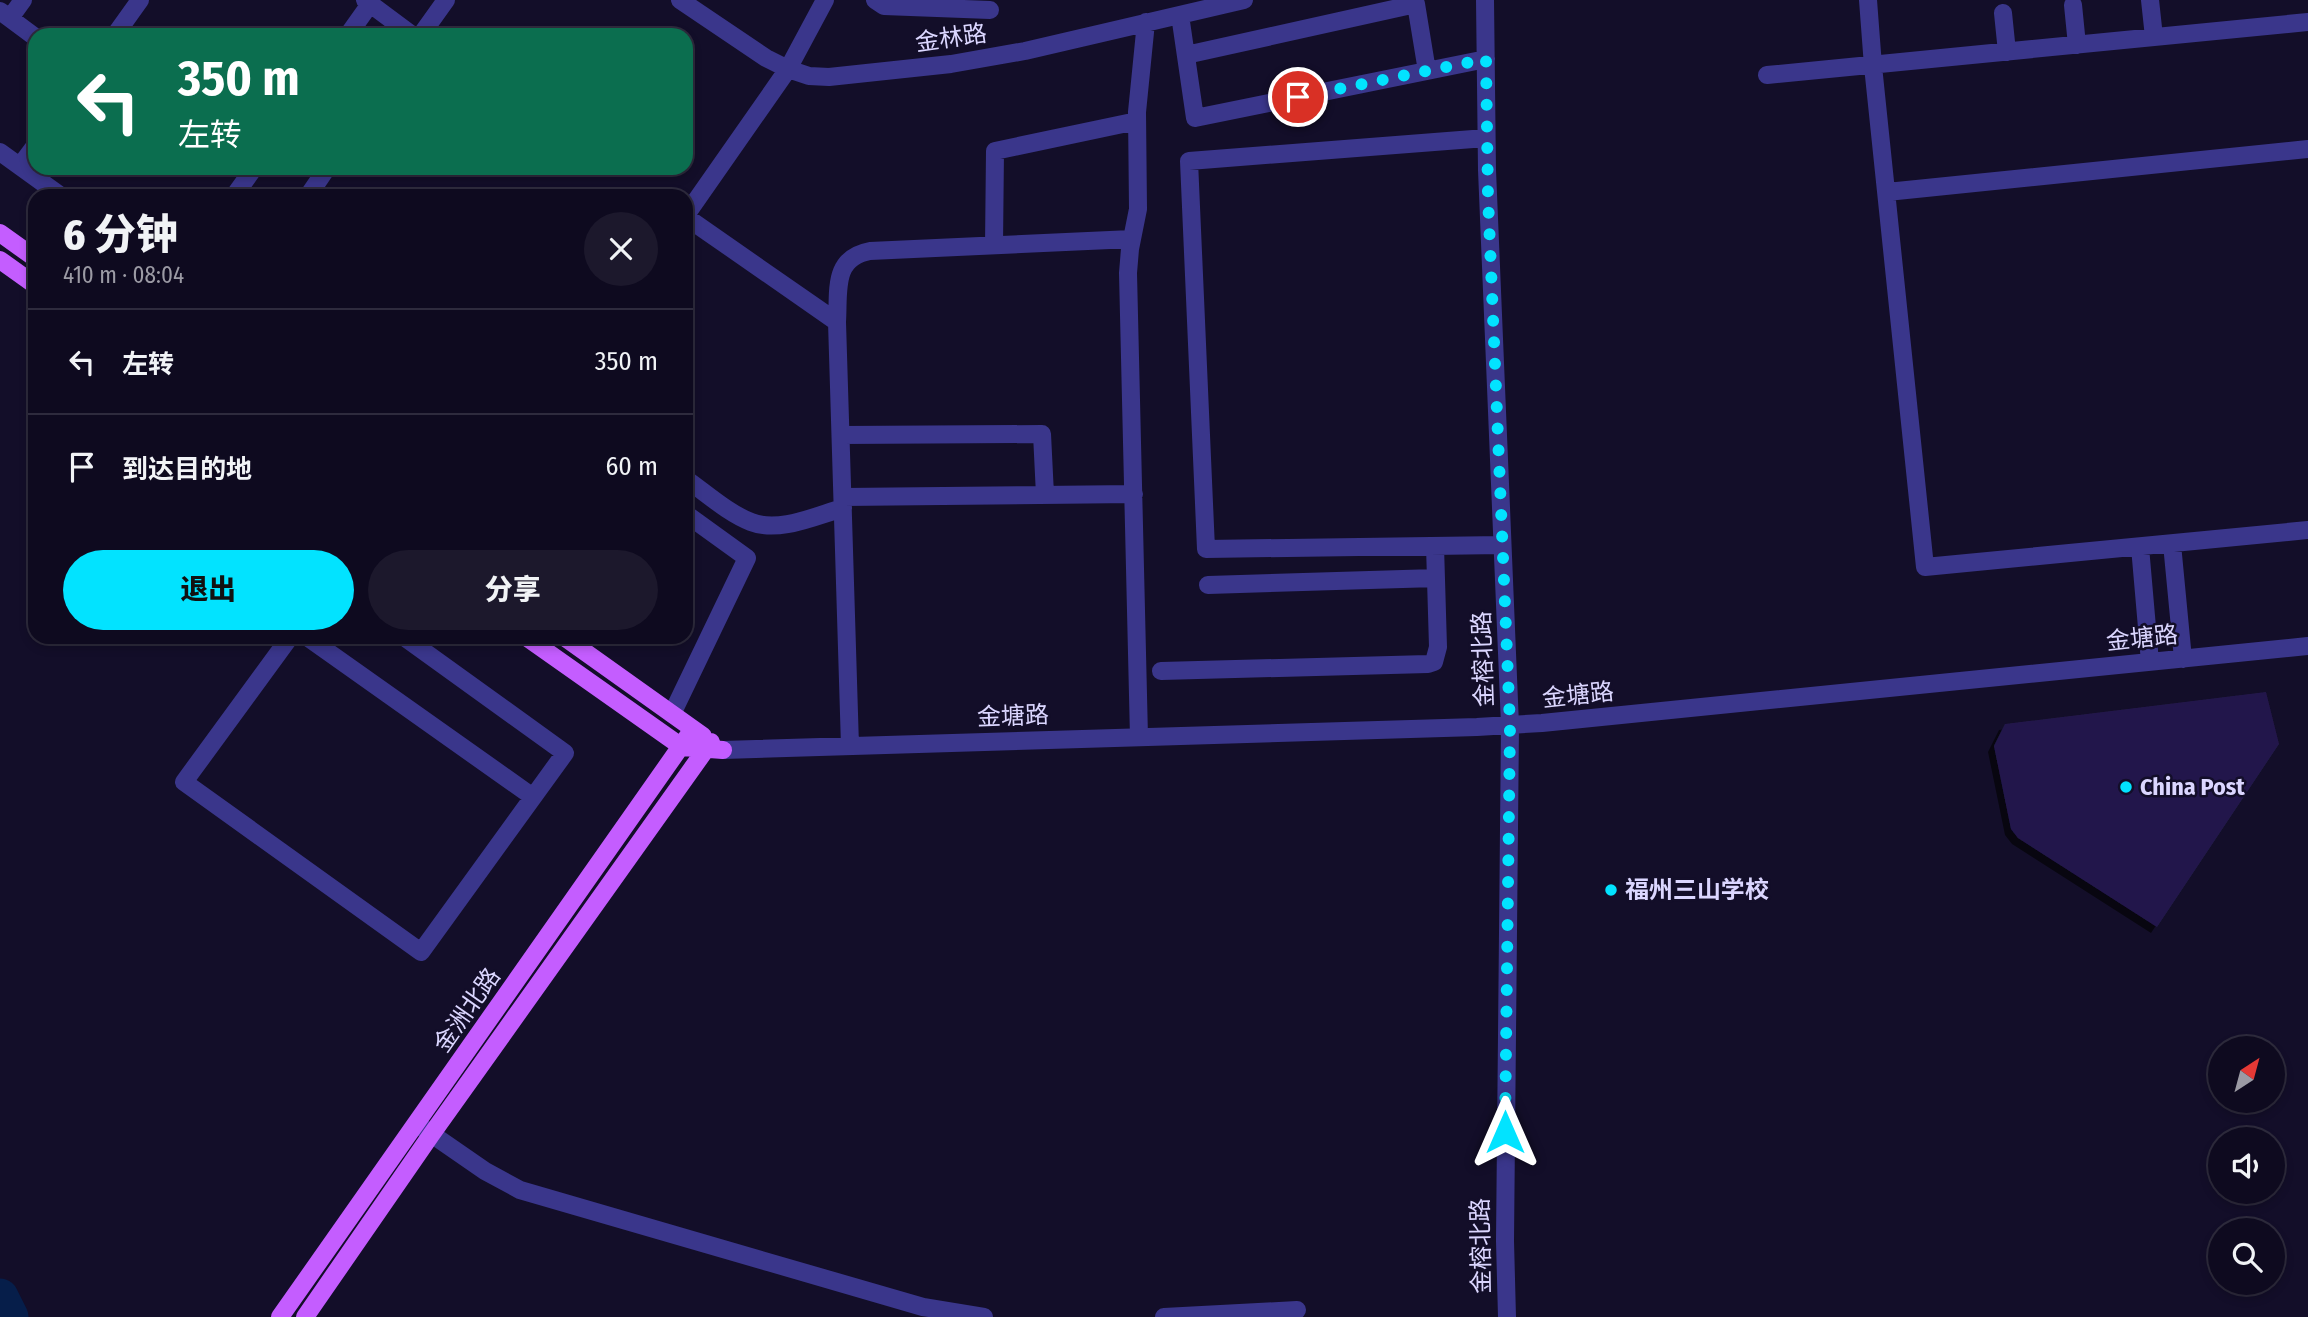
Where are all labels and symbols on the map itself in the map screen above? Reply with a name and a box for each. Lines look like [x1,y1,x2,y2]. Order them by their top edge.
street label: 金林路 [913,19,989,57]
pin [1268,67,1328,127]
street label: 金榕北路 [1467,611,1499,707]
street label: 金塘路 [2105,620,2179,656]
street label: 金塘路 [1541,677,1615,713]
street label: 金塘路 [977,701,1049,731]
place label: China Post [2140,773,2245,801]
marker: China Post [2118,779,2134,795]
place label: 福州三山学校 [1625,876,1769,904]
marker: 福州三山学校 [1603,882,1619,898]
street label: 金洲北路 [428,963,506,1057]
north arrow [2208,1036,2286,1113]
position arrow [1468,1095,1542,1169]
street label: 金榕北路 [1466,1198,1496,1294]

